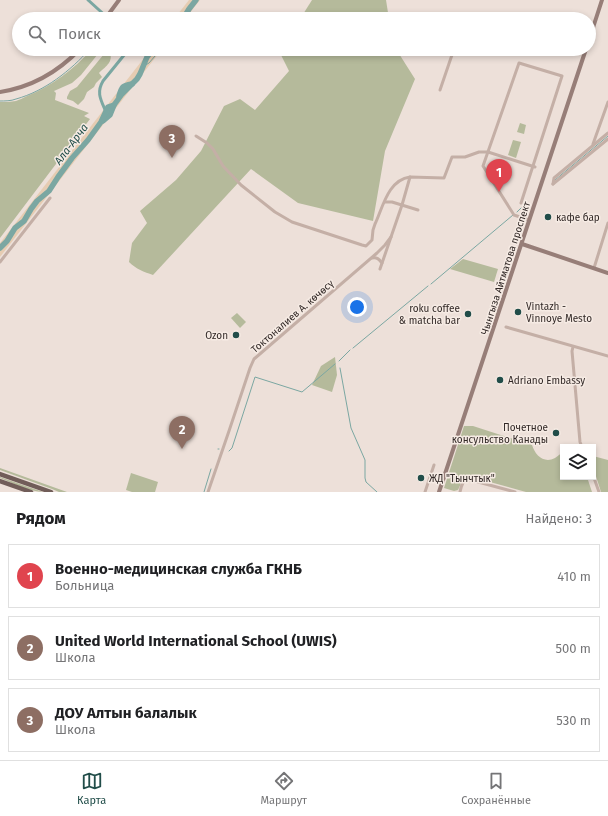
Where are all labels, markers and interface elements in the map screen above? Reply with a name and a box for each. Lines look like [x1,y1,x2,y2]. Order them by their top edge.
search box [12,12,596,56]
icon: search [26,23,48,45]
text: Поиск [58,25,101,43]
water label: Ала-Арча [51,121,91,168]
pin: 3 [159,125,185,158]
pin: 1 [486,159,512,192]
street label: Чынгыза Айтматова проспект [479,200,533,336]
marker: кафе бар [543,212,553,222]
place label: кафе бар [556,212,600,224]
street label: Токтоналиев А. көчөсү [249,278,336,356]
your location [347,297,367,317]
place label: Vintazh - Vinnoye Mesto [526,301,592,325]
place label: roku coffee & matcha bar [399,303,460,327]
marker: Vintazh - Vinnoye Mesto [513,307,523,317]
marker: roku coffee & matcha bar [463,309,473,319]
place label: Ozon [205,330,228,342]
marker: Ozon [231,330,241,340]
marker: Adriano Embassy [495,375,505,385]
place label: Adriano Embassy [508,375,585,387]
pin: 2 [169,416,195,449]
place label: Почетное консульство Канады [452,422,548,446]
marker: Почетное консульство Канады [551,428,561,438]
map controls [560,444,596,480]
button: layers [560,444,596,480]
marker: ЖД "Тынчтык" [416,473,426,483]
place label: ЖД "Тынчтык" [429,473,495,485]
text: Рядом [16,508,66,529]
text: Найдено: 3 [526,511,592,526]
text: Военно-медицинская служба ГКНБ [55,560,302,578]
text: 1 [27,569,33,584]
text: 410 m [557,569,591,584]
text: Больница [55,578,114,593]
text: United World International School (UWIS) [55,632,337,650]
text: 2 [27,641,33,656]
text: 500 m [555,641,591,656]
text: Школа [55,650,96,665]
text: ДОУ Алтын балалык [55,704,197,722]
text: 3 [27,713,33,728]
text: 530 m [556,713,591,728]
text: Школа [55,722,96,737]
tab: Карта [77,770,106,807]
tab: Маршрут [260,770,307,807]
tab: Сохранённые [461,770,531,807]

